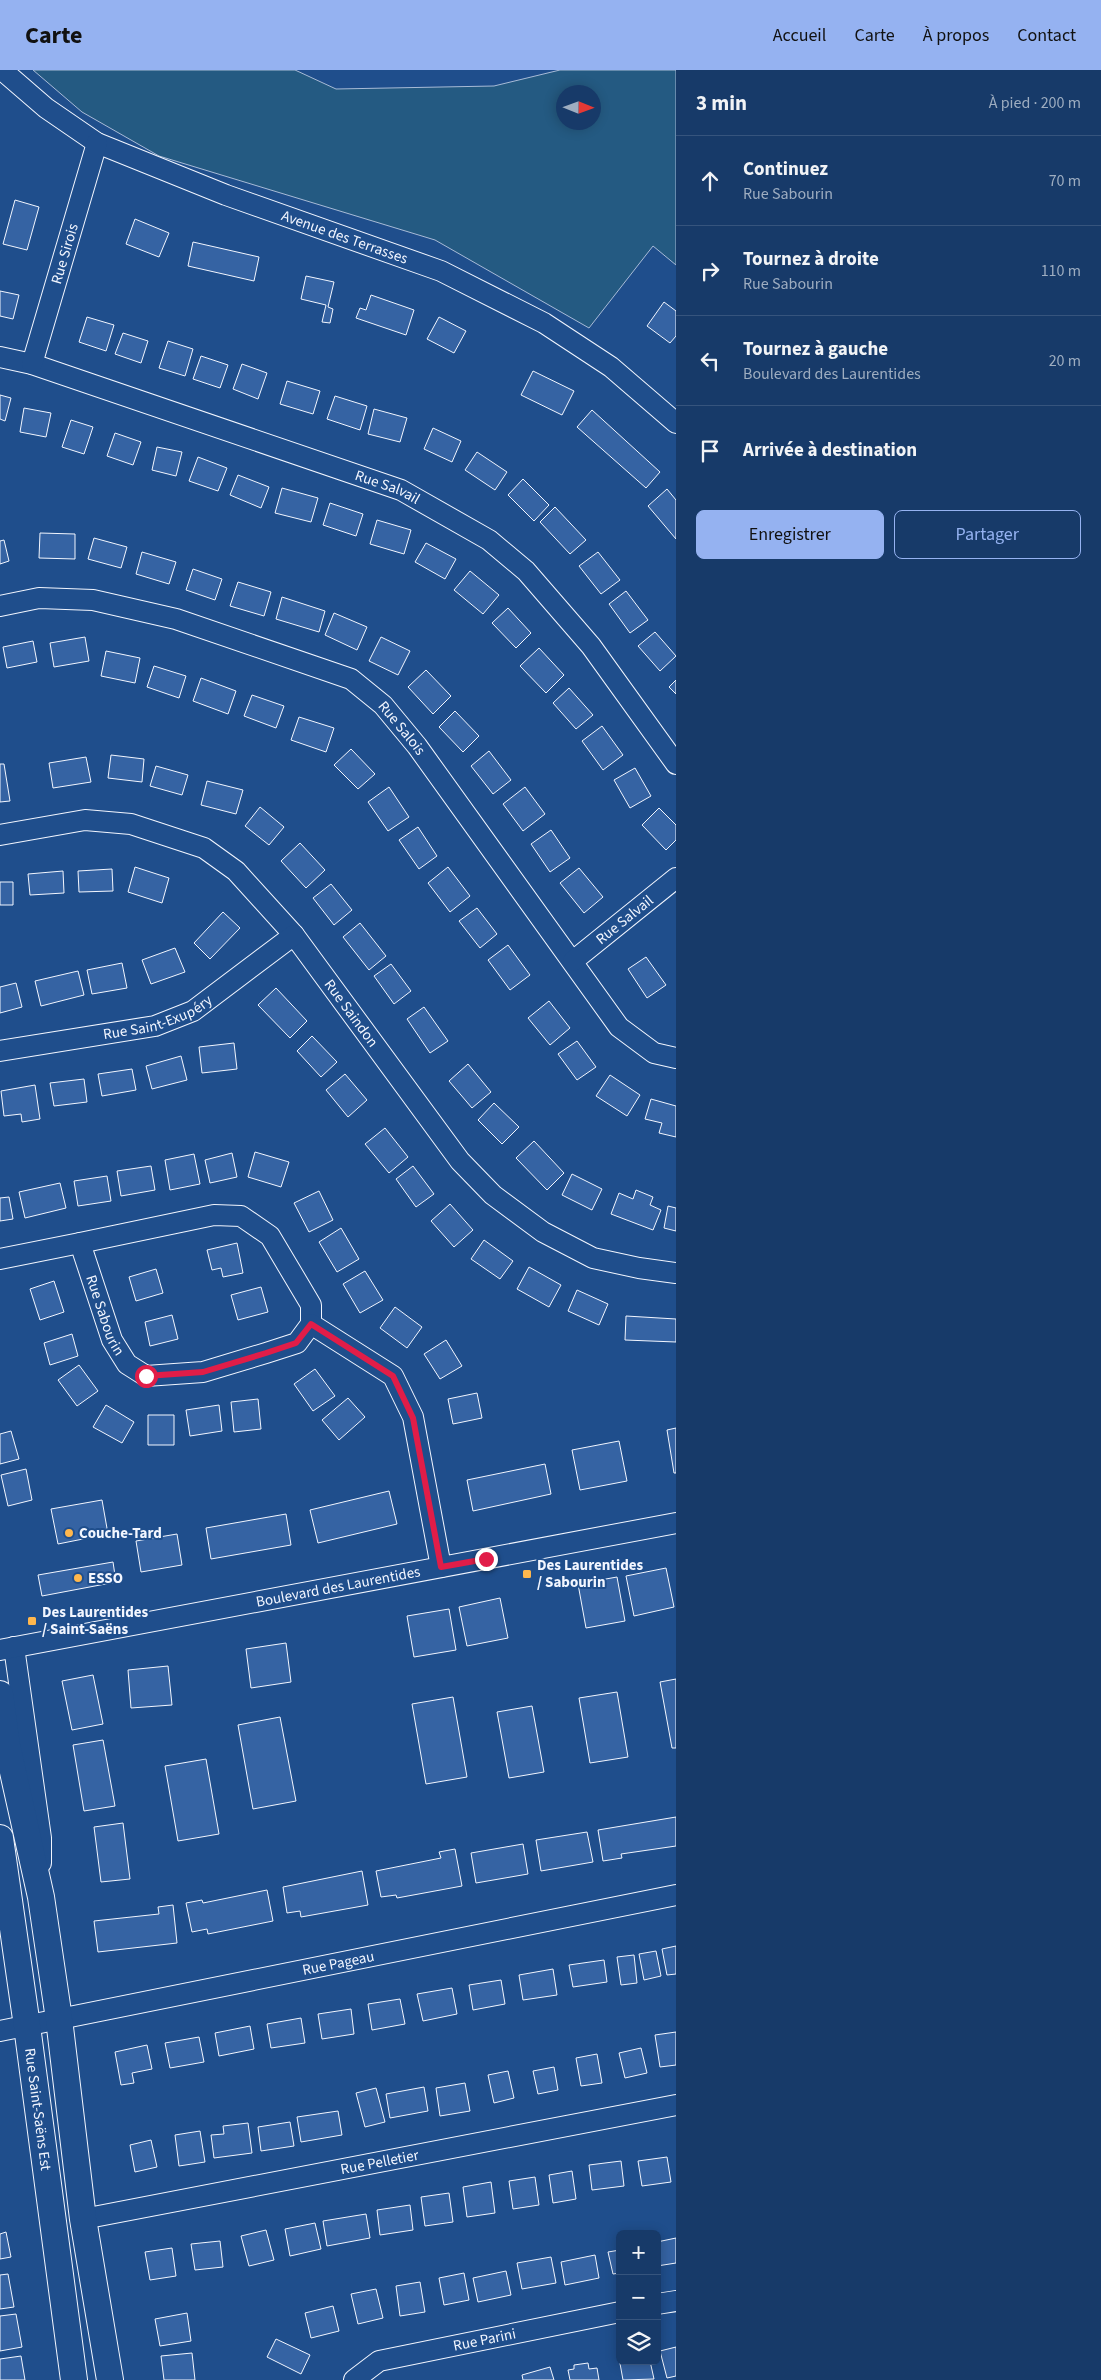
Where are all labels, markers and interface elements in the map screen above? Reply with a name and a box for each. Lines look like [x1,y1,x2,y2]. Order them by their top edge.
text: Carte [25,18,82,53]
text: Accueil [773,23,826,48]
text: Carte [854,23,895,48]
text: À propos [923,23,989,48]
text: Contact [1017,23,1076,48]
north arrow [556,85,601,130]
text: 3 min [696,88,747,118]
text: À pied · 200 m [989,92,1081,114]
text: Continuez [743,156,828,183]
icon: ahead [696,167,724,195]
text: 70 m [1049,170,1081,192]
text: Rue Sabourin [743,183,833,205]
street label: Avenue des Terrasses [279,205,411,269]
street label: Rue Sirois [46,221,83,286]
text: Tournez à droite [743,246,879,273]
icon: right [696,257,724,285]
text: 110 m [1041,260,1081,282]
text: Rue Sabourin [743,273,833,295]
text: Tournez à gauche [743,336,888,363]
icon: left [696,347,724,375]
text: 20 m [1049,350,1081,372]
text: Boulevard des Laurentides [743,363,921,385]
icon: arrive [696,437,724,465]
text: Arrivée à destination [743,437,917,464]
street label: Rue Salvail [352,465,424,509]
button: Enregistrer [696,510,884,559]
button: Partager [894,510,1081,559]
street label: Rue Salois [373,696,431,759]
street label: Rue Salvail [591,890,658,949]
street label: Rue Saindon [319,975,383,1051]
street label: Rue Saint-Exupéry [102,990,217,1045]
street label: Rue Sabourin [81,1272,130,1360]
route start [135,1365,158,1388]
place label: Couche-Tard [79,1523,162,1544]
marker: Couche-Tard [63,1527,75,1539]
route end [475,1548,498,1571]
place label: Des Laurentides / Sabourin [537,1555,644,1593]
street label: Boulevard des Laurentides [254,1561,422,1612]
place label: ESSO [88,1568,123,1589]
marker: Des Laurentides / Sabourin [521,1568,533,1580]
marker: ESSO [72,1572,84,1584]
place label: Des Laurentides / Saint-Saëns [42,1602,149,1640]
marker: Des Laurentides / Saint-Saëns [26,1615,38,1627]
street label: Rue Pageau [300,1945,376,1980]
street label: Rue Saint-Saëns Est [20,2047,57,2172]
street label: Rue Pelletier [339,2144,421,2180]
map controls [616,2230,661,2365]
button: + [616,2230,661,2275]
button: − [616,2275,661,2320]
button: layers [616,2320,661,2365]
street label: Rue Parini [451,2323,518,2356]

